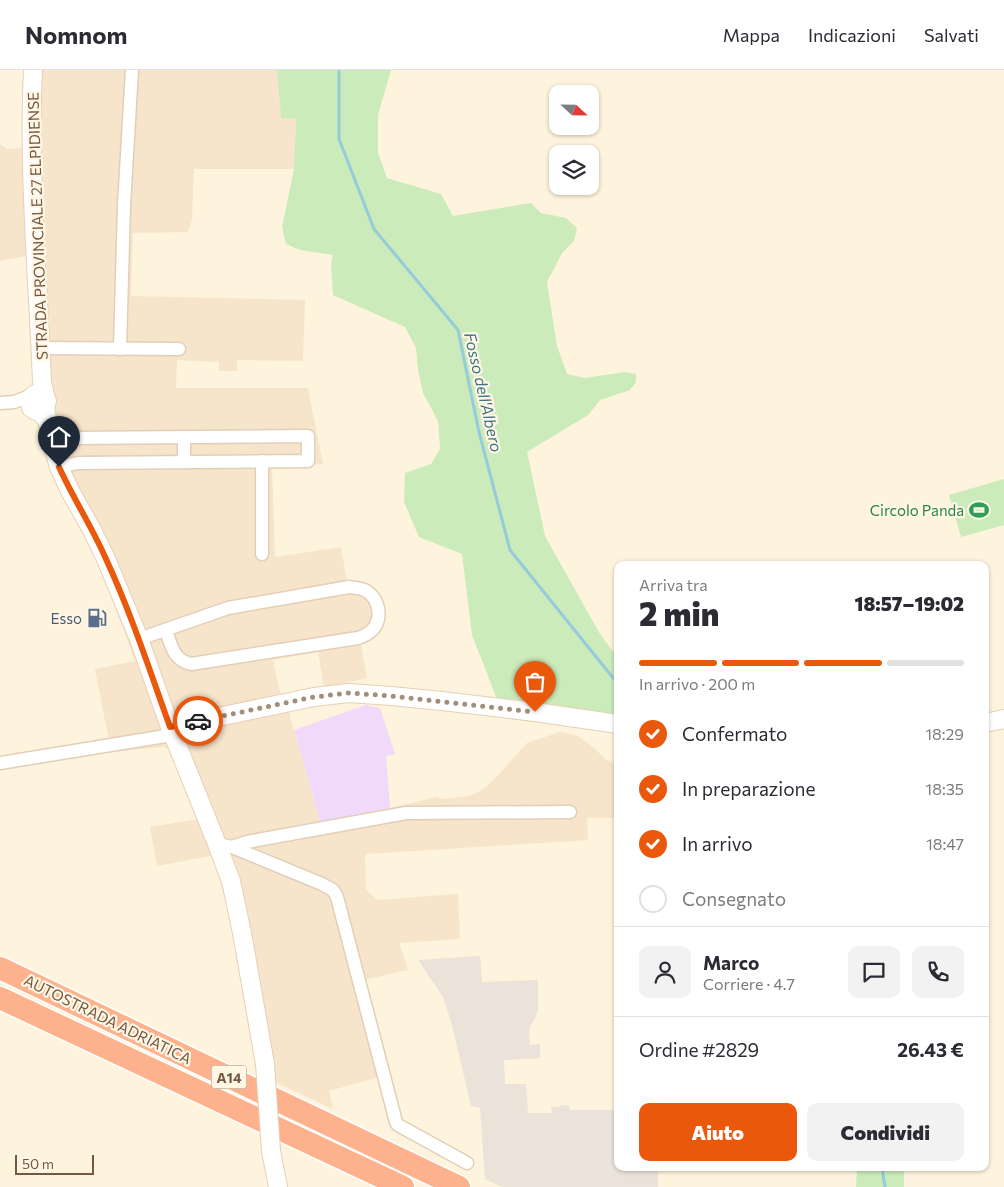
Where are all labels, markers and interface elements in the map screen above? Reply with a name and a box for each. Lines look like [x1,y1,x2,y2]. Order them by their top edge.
text: Nomnom [25,20,127,49]
text: Mappa [723,24,780,46]
text: Indicazioni [808,24,896,46]
text: Salvati [924,24,979,46]
north arrow [549,85,599,135]
map controls [549,85,599,195]
street label: STRADA PROVINCIALE 27 ELPIDIENSE [23,92,51,360]
button: layers [549,145,599,195]
water label: Fosso dell'Albero [461,330,507,454]
pin [38,416,80,467]
icon: home [45,423,73,451]
sports icon: Circolo Panda [968,499,990,521]
place label: Circolo Panda [870,501,964,519]
text: Arriva tra [639,575,708,594]
text: 18:57–19:02 [855,592,964,615]
text: 2 min [639,593,719,633]
fuel station icon: Esso [86,607,108,629]
place label: Esso [51,609,82,627]
pin [514,661,556,712]
icon: bag [521,668,549,696]
text: In arrivo · 200 m [639,674,755,693]
courier [173,696,223,746]
icon: car [184,707,212,735]
icon: check [639,720,667,748]
text: Confermato [682,722,787,745]
text: 18:29 [925,724,964,743]
icon: check [639,775,667,803]
text: In preparazione [682,777,815,800]
text: 18:35 [925,779,964,798]
icon: check [639,830,667,858]
text: In arrivo [682,832,753,855]
text: 18:47 [926,834,964,853]
text: Consegnato [682,887,786,910]
button: person [639,946,691,998]
button: chat [848,946,900,998]
button: phone [912,946,964,998]
text: Marco [703,951,759,974]
street label: AUTOSTRADA ADRIATICA [21,971,195,1067]
text: Corriere · 4.7 [703,974,795,993]
text: Ordine #2829 [639,1038,759,1061]
text: 26.43 € [897,1038,964,1061]
road number: A14 [212,1066,246,1089]
button: Aiuto [639,1103,797,1161]
button: Condividi [807,1103,964,1161]
scale bar [15,1152,94,1175]
text: 50 m [22,1155,54,1172]

